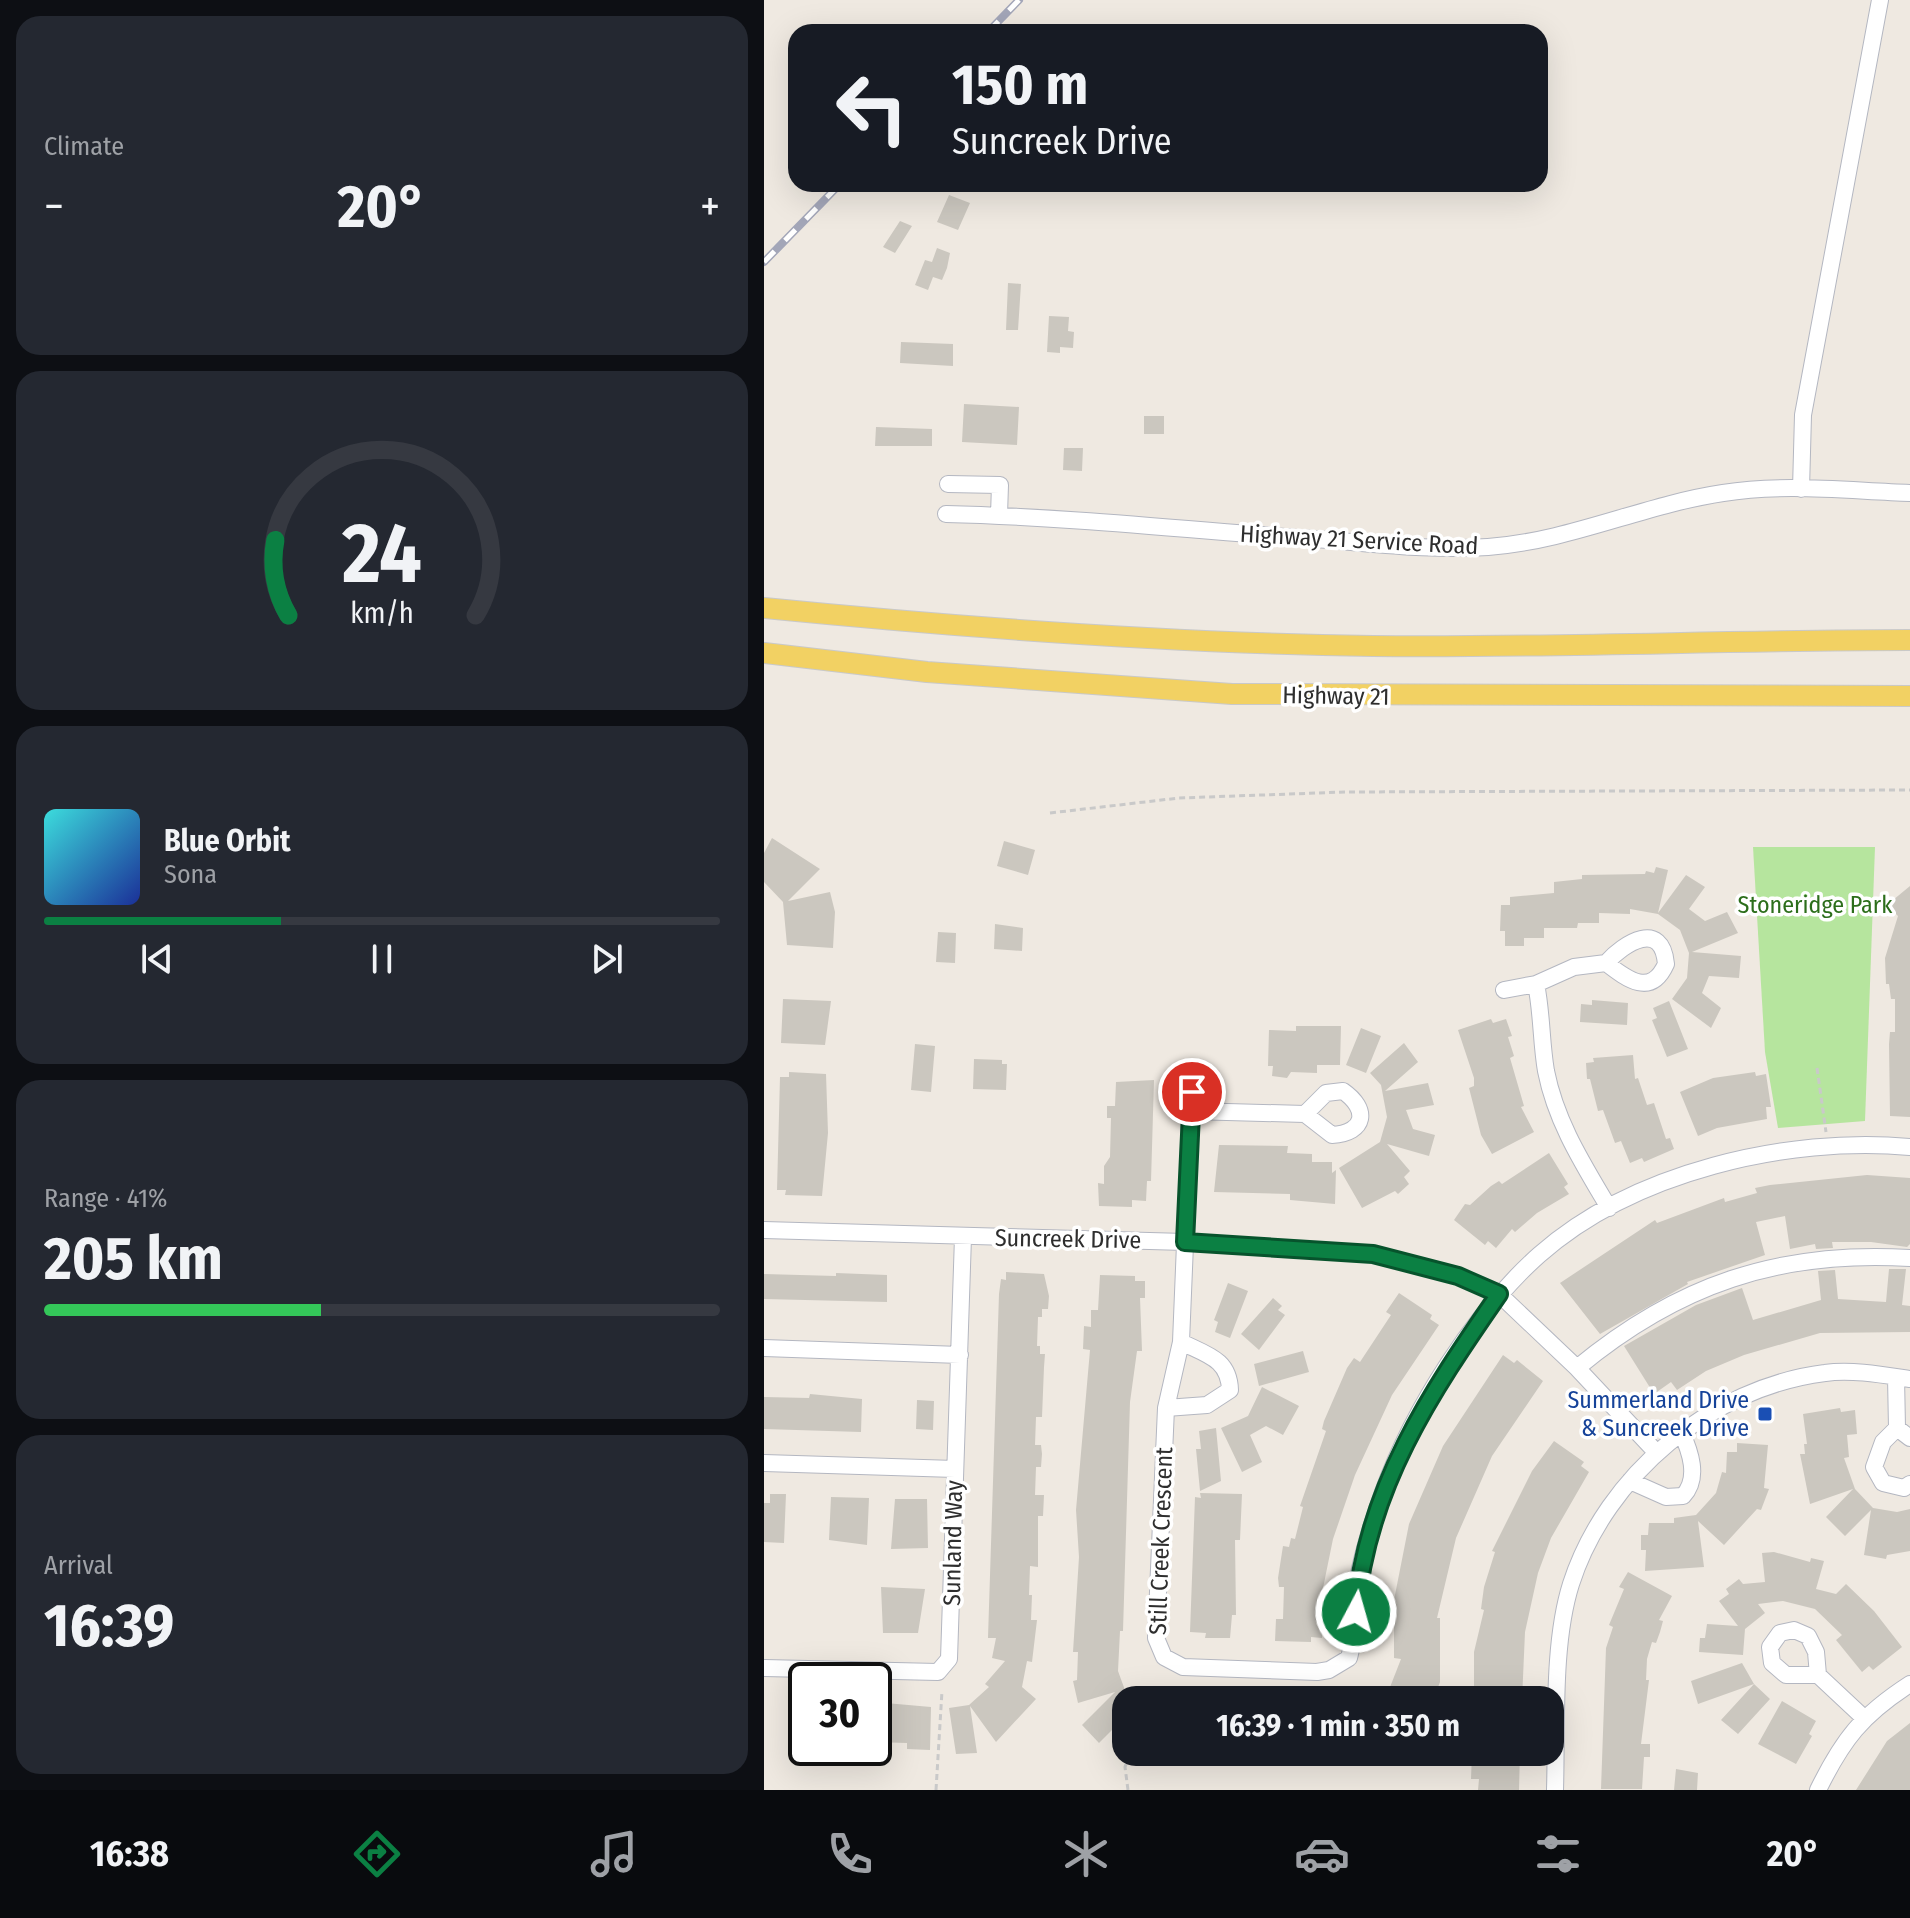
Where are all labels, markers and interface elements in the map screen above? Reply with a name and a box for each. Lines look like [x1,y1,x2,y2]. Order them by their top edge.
text: 150 m [952,52,1088,119]
icon: left [820,56,924,160]
text: Suncreek Drive [952,120,1172,164]
text: Climate [44,131,124,162]
text: 20° [338,171,426,243]
text: − [44,180,64,233]
text: + [700,180,720,233]
text: 24 [341,504,422,604]
street label: Highway 21 Service Road [1239,520,1479,560]
text: km/h [350,596,414,631]
street label: Highway 21 [1282,681,1390,711]
text: Blue Orbit [164,823,290,859]
text: Sona [164,859,217,890]
park label: Stoneridge Park [1738,891,1893,919]
icon: previous [135,937,179,981]
icon: pause [360,937,404,981]
icon: next [585,937,629,981]
pin [1158,1058,1226,1126]
icon: arrive [1170,1070,1214,1114]
text: Range · 41% [44,1183,168,1214]
text: 205 km [44,1223,223,1295]
street label: Suncreek Drive [995,1224,1141,1254]
place label: Summerland Drive & Suncreek Drive [1567,1386,1749,1442]
marker: Summerland Drive & Suncreek Drive [1756,1405,1774,1423]
street label: Still Creek Crescent [1144,1446,1178,1635]
street label: Sunland Way [938,1480,968,1606]
text: Arrival [44,1550,113,1581]
position arrow [1314,1570,1398,1654]
text: 16:39 [44,1590,174,1662]
speed limit sign: 30 [788,1662,892,1766]
text: 16:39 · 1 min · 350 m [1216,1708,1460,1744]
icon: directions [349,1826,405,1882]
icon: music [586,1826,642,1882]
icon: phone [822,1826,878,1882]
icon: climate [1058,1826,1114,1882]
icon: car [1294,1826,1350,1882]
icon: filters [1530,1826,1586,1882]
text: 16:38 [90,1832,169,1876]
text: 20° [1767,1832,1820,1876]

